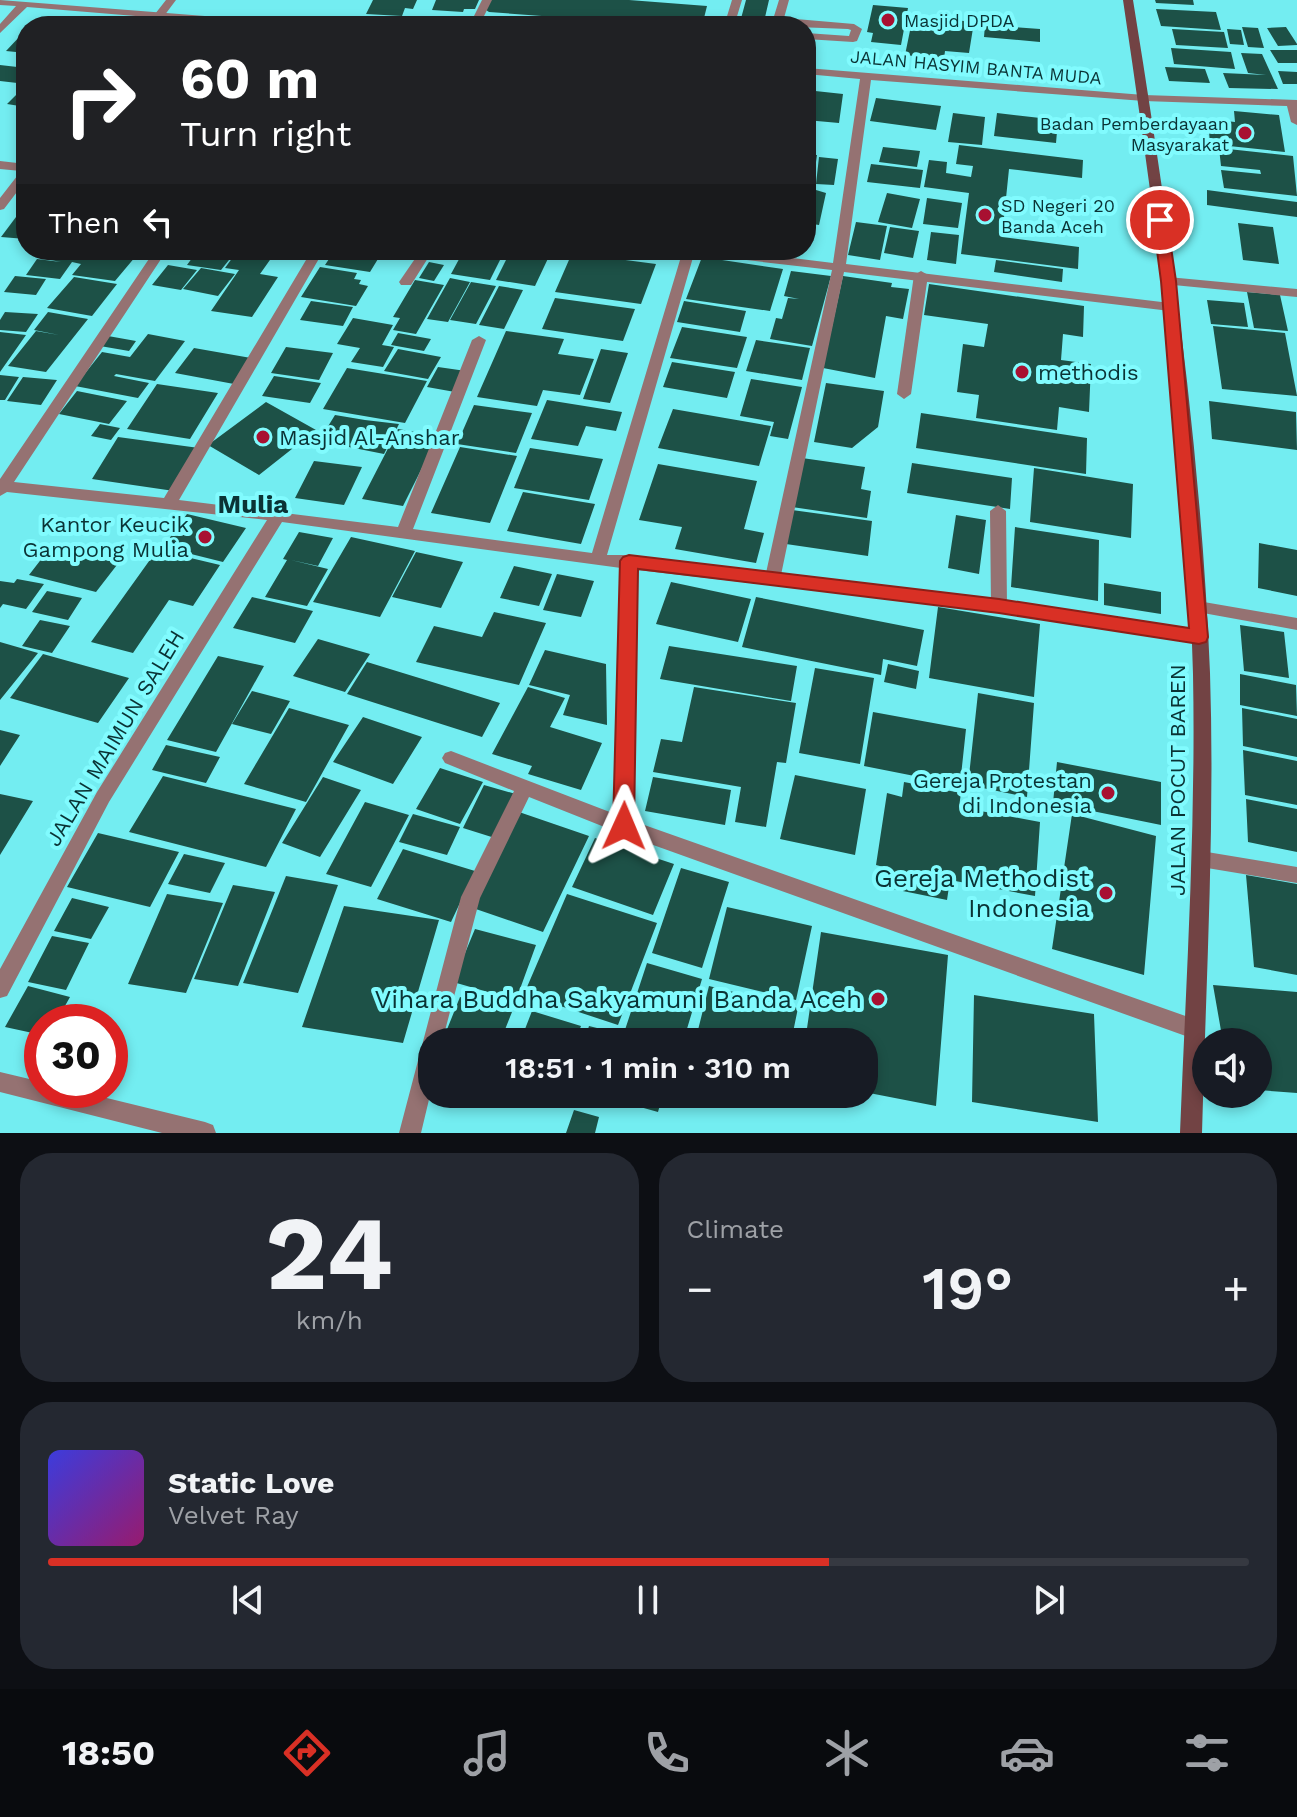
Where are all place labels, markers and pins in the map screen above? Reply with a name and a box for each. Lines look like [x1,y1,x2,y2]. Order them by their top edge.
place label: Masjid DPDA [904,10,1014,31]
marker: Masjid DPDA [879,11,897,29]
place label: Badan Pemberdayaan Masyarakat [1040,113,1229,155]
marker: Badan Pemberdayaan Masyarakat [1236,124,1254,142]
pin [1126,186,1194,254]
place label: SD Negeri 20 Banda Aceh [1001,195,1115,237]
marker: SD Negeri 20 Banda Aceh [976,206,994,224]
place label: methodis [1038,360,1139,385]
marker: methodis [1013,363,1031,381]
place label: Masjid Al-Anshar [279,425,460,450]
marker: Masjid Al-Anshar [254,428,272,446]
place label: Kantor Keucik Gampong Mulia [23,512,189,562]
marker: Kantor Keucik Gampong Mulia [196,528,214,546]
place label: Gereja Protestan di Indonesia [913,768,1092,818]
marker: Gereja Protestan di Indonesia [1099,784,1117,802]
place label: Gereja Methodist Indonesia [874,863,1090,923]
marker: Gereja Methodist Indonesia [1097,884,1115,902]
place label: Vihara Buddha Sakyamuni Banda Aceh [375,984,862,1014]
marker: Vihara Buddha Sakyamuni Banda Aceh [869,990,887,1008]

